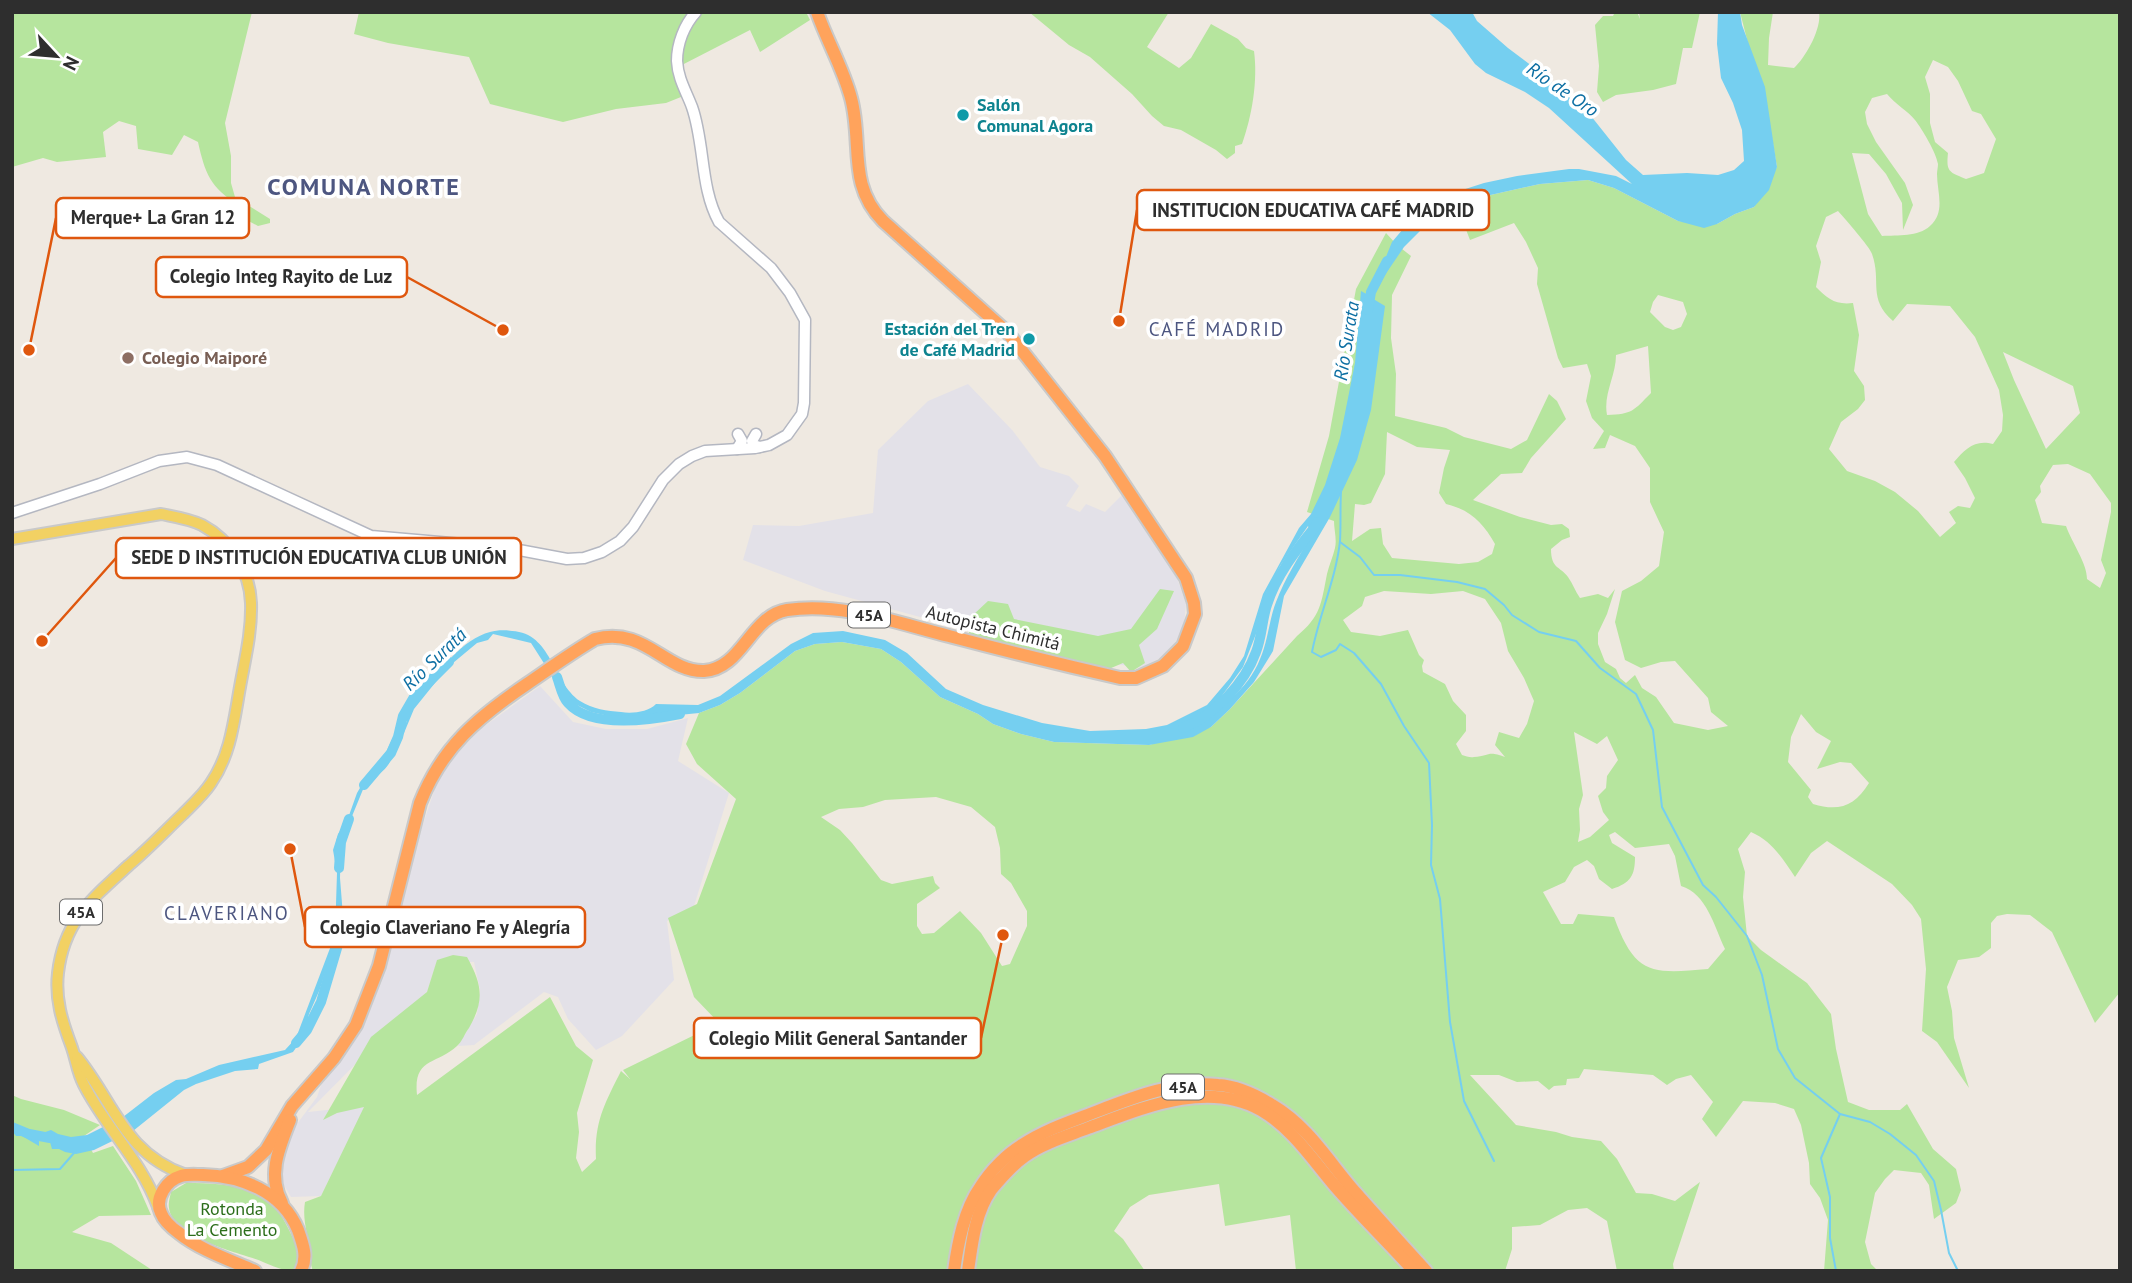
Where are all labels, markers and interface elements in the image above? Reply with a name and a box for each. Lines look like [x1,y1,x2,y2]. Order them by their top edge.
north arrow [21,21,91,91]
text: N [58,53,85,74]
water label: Río de Oro [1523,56,1603,122]
place label: Salón Comunal Agora [977,93,1093,137]
marker: Salón Comunal Agora [955,107,971,123]
district label: COMUNA NORTE [267,171,461,202]
callout: INSTITUCION EDUCATIVA CAFÉ MADRID [1137,190,1489,230]
callout: Merque+ La Gran 12 [56,198,249,238]
text: INSTITUCION EDUCATIVA CAFÉ MADRID [1152,198,1474,222]
text: Merque+ La Gran 12 [71,205,235,229]
callout: Colegio Integ Rayito de Luz [156,257,407,297]
text: Colegio Integ Rayito de Luz [170,264,393,288]
water label: Río Surata [1328,299,1364,382]
place label: Estación del Tren de Café Madrid [884,317,1015,361]
district label: CAFÉ MADRID [1149,317,1285,341]
marker: Estación del Tren de Café Madrid [1021,331,1037,347]
place label: Colegio Maiporé [142,346,267,369]
marker: Colegio Maiporé [120,350,136,366]
callout: SEDE D INSTITUCIÓN EDUCATIVA CLUB UNIÓN [116,538,521,578]
text: SEDE D INSTITUCIÓN EDUCATIVA CLUB UNIÓN [131,545,507,569]
street label: Autopista Chimitá [924,600,1062,655]
road number: 45A [848,602,890,628]
water label: Río Suratá [397,622,472,695]
road number: 45A [60,900,102,924]
district label: CLAVERIANO [164,901,290,925]
callout: Colegio Claveriano Fe y Alegría [305,907,585,947]
text: Colegio Claveriano Fe y Alegría [320,915,570,939]
callout: Colegio Milit General Santander [694,1018,981,1058]
text: Colegio Milit General Santander [709,1026,967,1050]
road number: 45A [1162,1074,1204,1100]
park label: Rotonda La Cemento [187,1197,277,1241]

